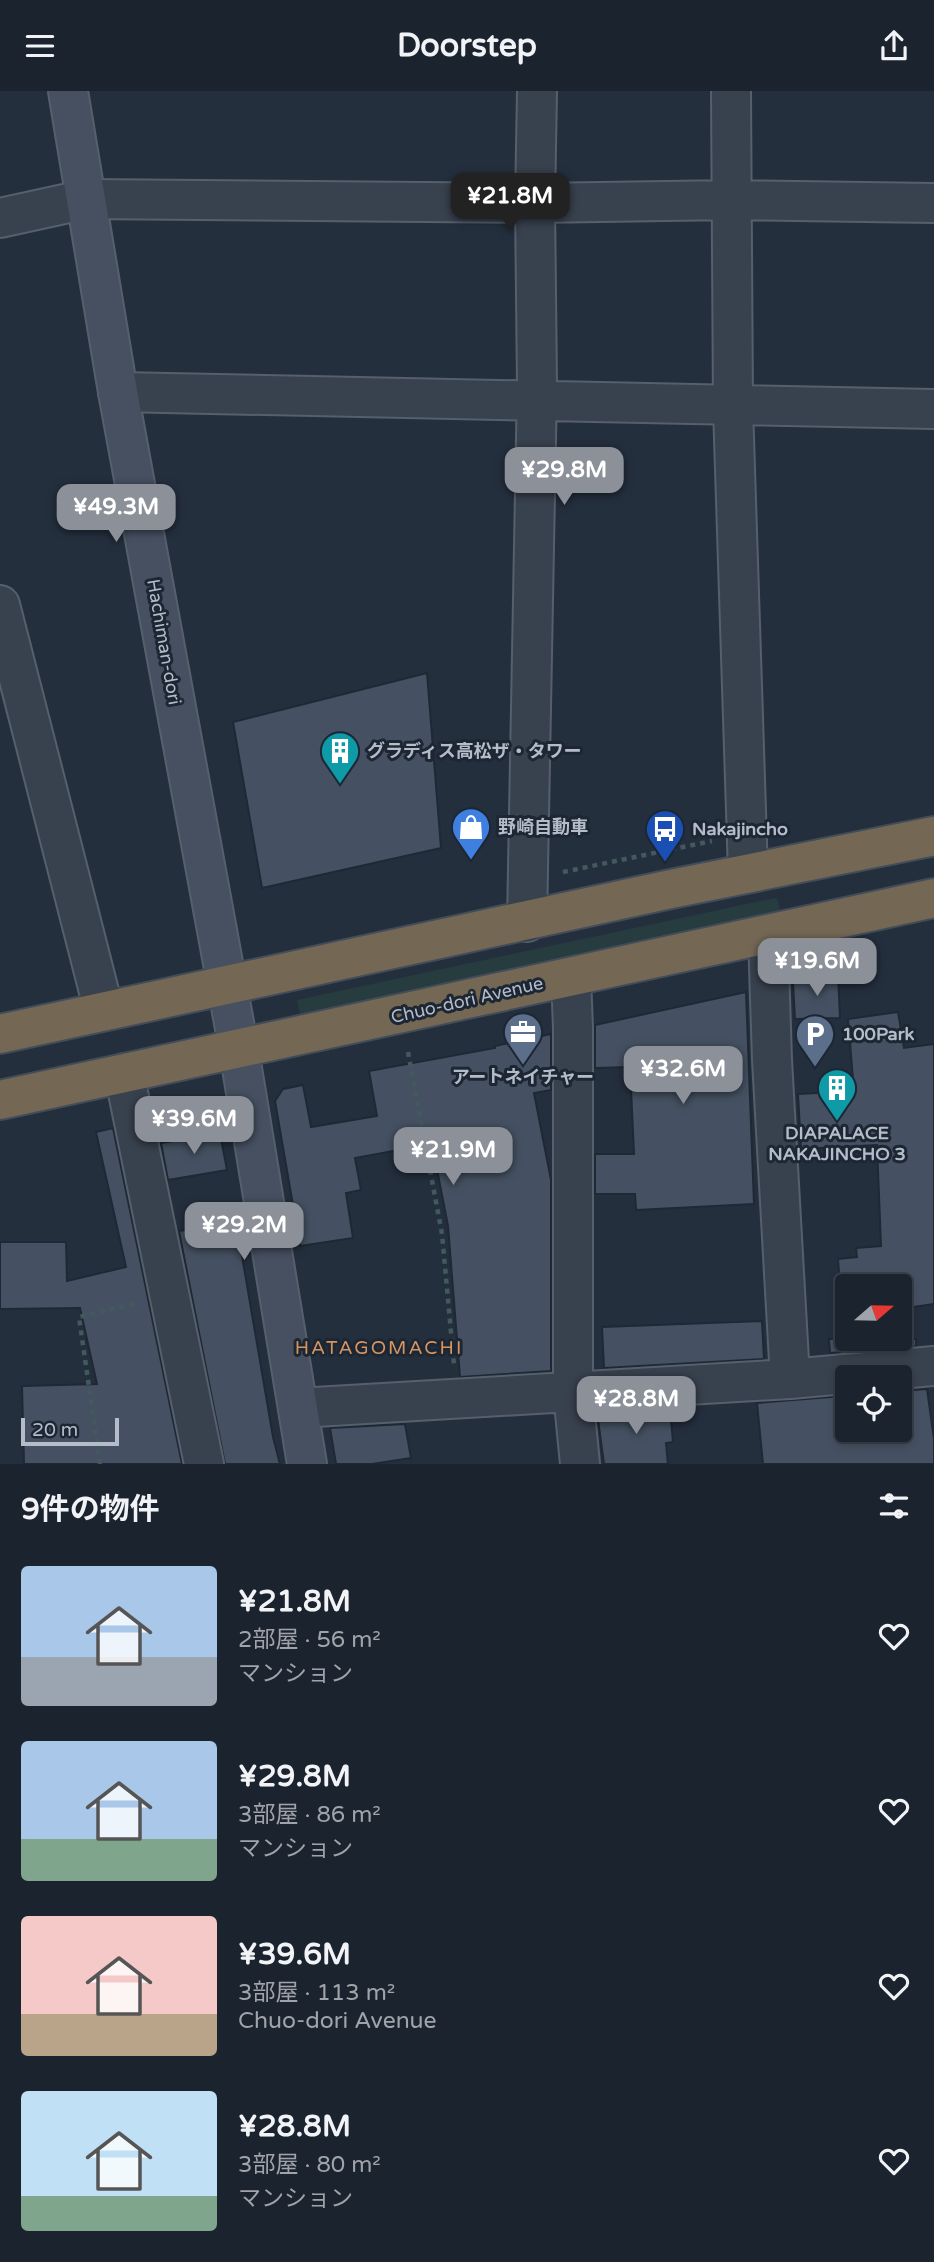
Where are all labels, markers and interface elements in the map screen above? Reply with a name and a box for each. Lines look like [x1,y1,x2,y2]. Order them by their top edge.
icon: menu [21,27,59,65]
text: Doorstep [397,27,537,65]
icon: share [875,27,913,65]
pin: ¥21.8M [453,173,567,233]
text: ¥21.8M [467,182,553,210]
pin: ¥29.8M [507,447,621,507]
text: ¥29.8M [521,456,607,484]
pin: ¥49.3M [59,484,173,544]
text: ¥49.3M [73,493,159,521]
street label: Hachiman-dori [142,577,186,707]
building icon: グラディス高松ザ・タワー [319,730,361,785]
place label: グラディス高松ザ・タワー [367,740,582,762]
shop icon: 野崎自動車 [450,806,492,861]
bus stop icon: Nakajincho [644,808,686,863]
place label: 野崎自動車 [498,816,588,838]
place label: Nakajincho [692,818,788,840]
pin: ¥19.6M [760,939,874,998]
text: ¥19.6M [774,947,860,975]
street label: Chuo-dori Avenue [389,972,545,1028]
office icon: アートネイチャー [502,1011,544,1066]
parking icon: 100Park [794,1013,836,1068]
place label: 100Park [842,1023,915,1045]
pin: ¥32.6M [626,1047,740,1106]
text: ¥32.6M [640,1055,726,1083]
place label: アートネイチャー [452,1066,594,1088]
building icon: DIAPALACE NAKAJINCHO 3 [816,1067,858,1122]
pin: ¥39.6M [137,1097,251,1156]
text: ¥39.6M [151,1105,237,1133]
place label: DIAPALACE NAKAJINCHO 3 [768,1122,906,1165]
pin: ¥21.9M [396,1127,510,1187]
text: ¥21.9M [410,1136,496,1164]
pin: ¥29.2M [187,1203,301,1262]
text: ¥29.2M [201,1211,287,1239]
north arrow [835,1274,912,1351]
map controls [835,1274,912,1442]
district label: HATAGOMACHI [295,1337,463,1359]
button: locate [835,1365,912,1442]
pin: ¥28.8M [579,1377,693,1436]
text: ¥28.8M [593,1385,679,1413]
scale bar [21,1415,119,1447]
text: 20 m [32,1419,78,1441]
icon: filters [875,1487,913,1525]
text: 9件の物件 [21,1491,160,1528]
text: ¥21.8M [238,1583,351,1620]
icon: home [77,1594,161,1678]
icon: heart [875,1617,913,1655]
text: 2部屋 · 56 m² [238,1626,381,1654]
text: マンション [238,1660,353,1688]
text: ¥29.8M [238,1758,351,1795]
icon: home [77,1769,161,1853]
icon: heart [875,1792,913,1830]
text: 3部屋 · 86 m² [238,1801,381,1829]
text: マンション [238,1835,353,1863]
text: ¥39.6M [238,1936,351,1973]
icon: home [77,1944,161,2028]
icon: heart [875,1967,913,2005]
text: 3部屋 · 113 m² [238,1979,395,2007]
text: Chuo-dori Avenue [238,2007,437,2035]
text: ¥28.8M [238,2108,351,2145]
icon: home [77,2119,161,2203]
icon: heart [875,2142,913,2180]
text: 3部屋 · 80 m² [238,2151,381,2179]
text: マンション [238,2185,353,2213]

